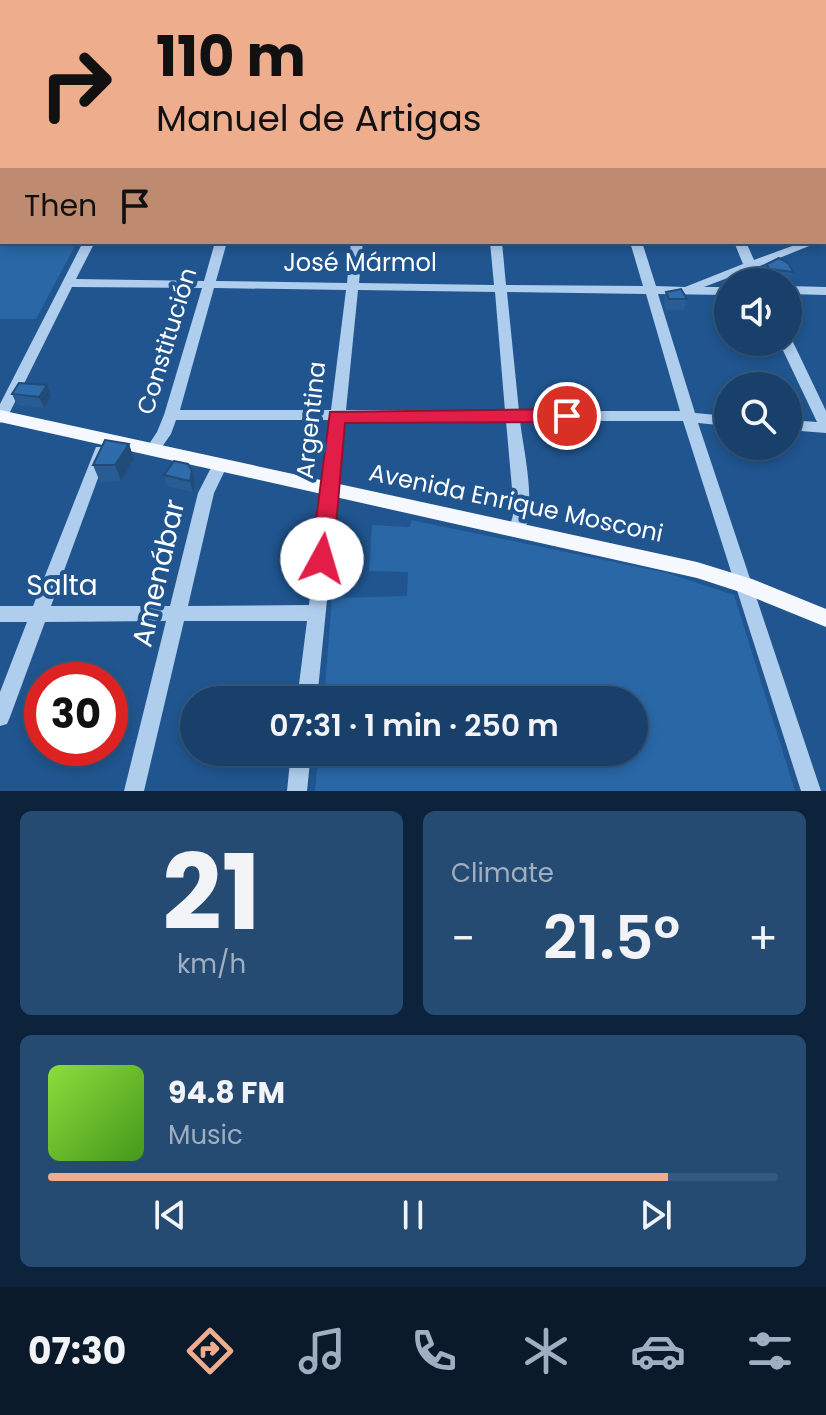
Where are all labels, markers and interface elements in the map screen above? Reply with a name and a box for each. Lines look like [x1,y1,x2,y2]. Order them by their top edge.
text: 110 m [156,17,306,96]
icon: right [24,32,128,136]
text: Manuel de Artigas [156,93,482,144]
text: Then [24,184,97,227]
icon: arrive [113,184,157,228]
street label: José Mármol [283,246,437,279]
street label: Constitución [129,263,204,418]
map controls [714,268,802,460]
button: sound [714,268,802,356]
street label: Argentina [288,360,333,480]
button: search [714,372,802,460]
pin [533,382,601,450]
icon: arrive [545,394,589,438]
street label: Avenida Enrique Mosconi [366,455,666,550]
street label: Amenábar [123,496,194,651]
position arrow [280,517,364,601]
street label: Salta [26,566,98,605]
speed limit sign: 30 [24,662,128,766]
text: 07:31 · 1 min · 250 m [269,704,559,747]
text: 21 [162,820,261,965]
text: Climate [451,855,554,891]
text: 21.5° [543,896,680,980]
text: − [451,908,475,969]
text: + [748,908,778,969]
text: km/h [177,946,246,982]
text: 94.8 FM [168,1071,285,1114]
text: Music [168,1117,243,1153]
icon: previous [148,1193,192,1237]
icon: pause [391,1193,435,1237]
icon: next [634,1193,678,1237]
icon: directions [182,1323,238,1379]
icon: music [294,1323,350,1379]
icon: phone [406,1323,462,1379]
icon: climate [518,1323,574,1379]
icon: car [630,1323,686,1379]
icon: filters [742,1323,798,1379]
text: 07:30 [28,1326,126,1377]

